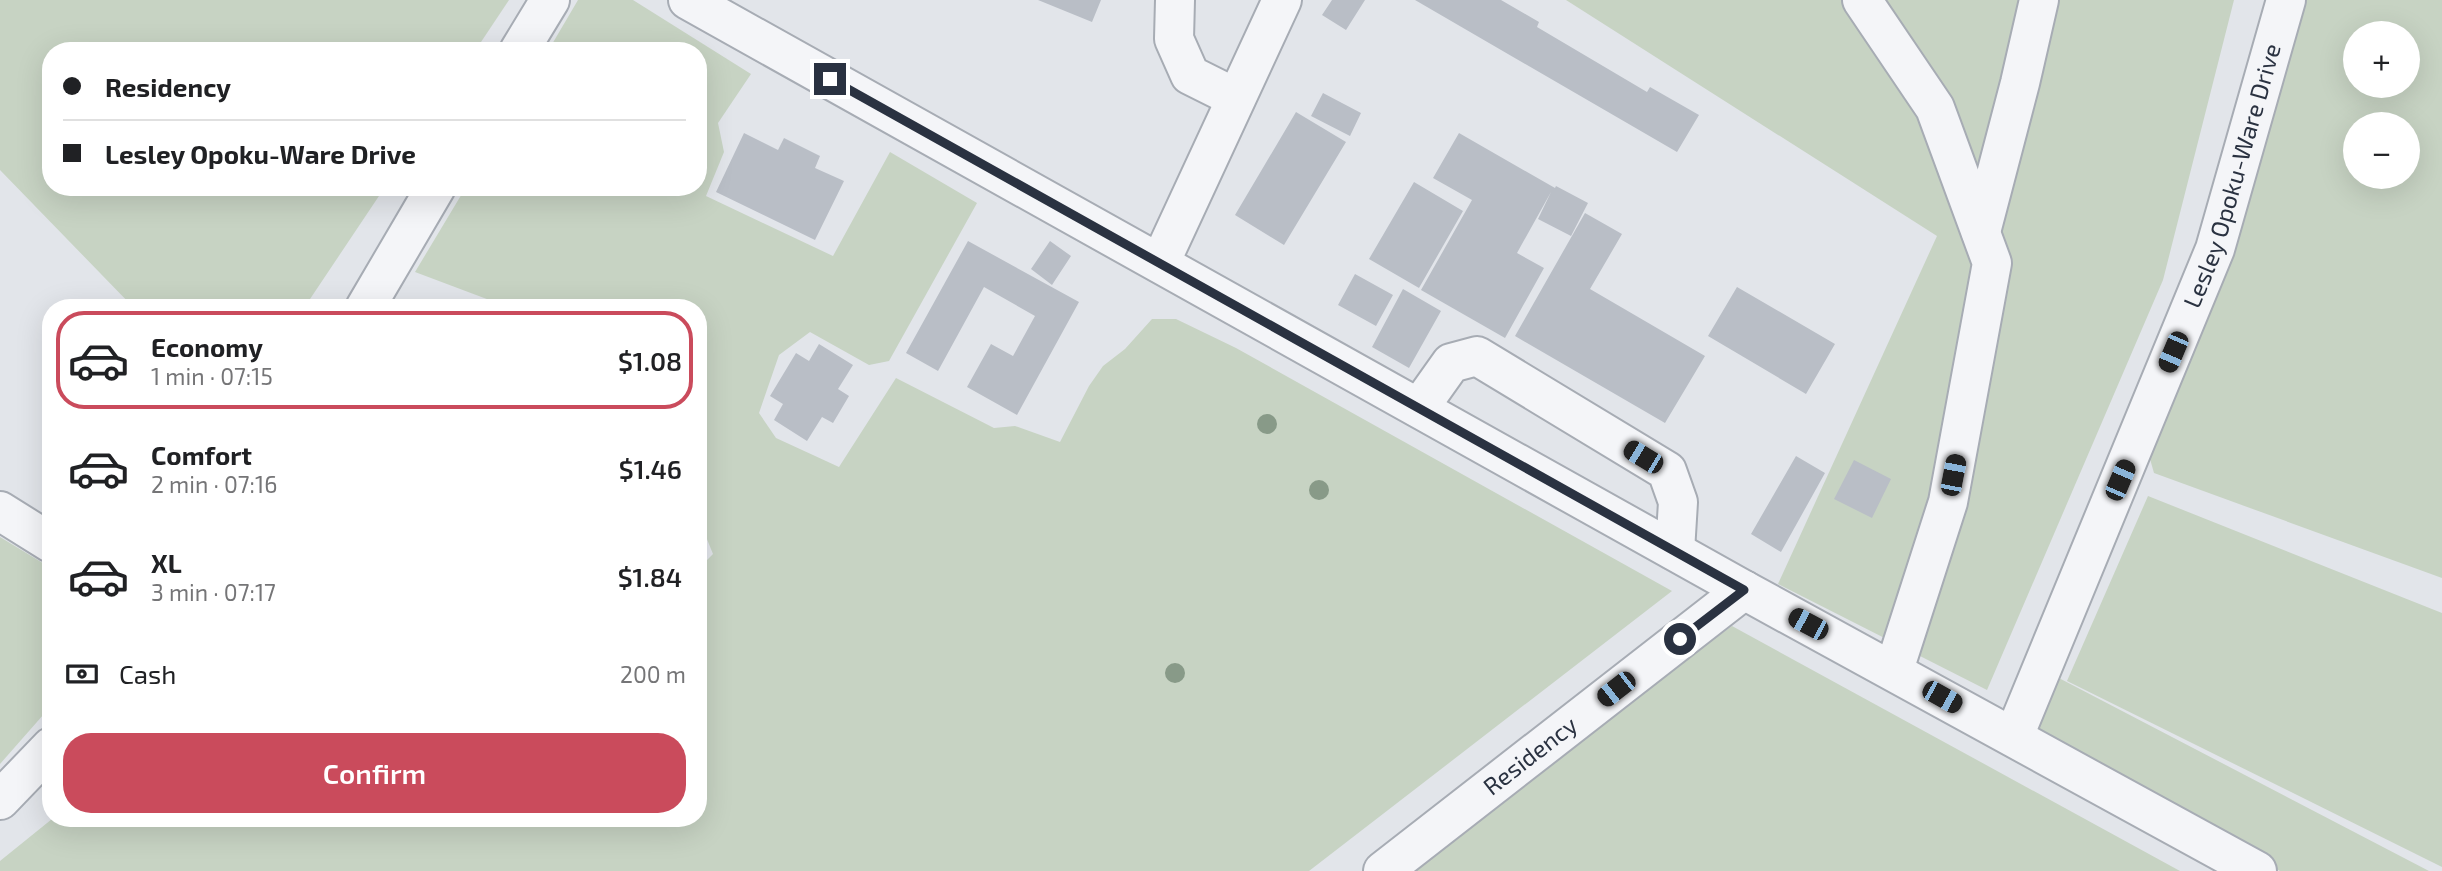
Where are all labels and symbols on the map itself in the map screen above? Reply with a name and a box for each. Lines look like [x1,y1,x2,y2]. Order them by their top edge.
street label: Lesley Opoku-Ware Drive [2176,40,2286,312]
route end [814,63,846,95]
car [2156,329,2191,375]
car [1620,437,1667,477]
car [1939,452,1968,498]
car [2103,457,2138,503]
car [1785,605,1832,643]
route start [1664,623,1696,655]
car [1593,668,1640,710]
car [1919,678,1966,716]
street label: Residency [1477,709,1583,800]

